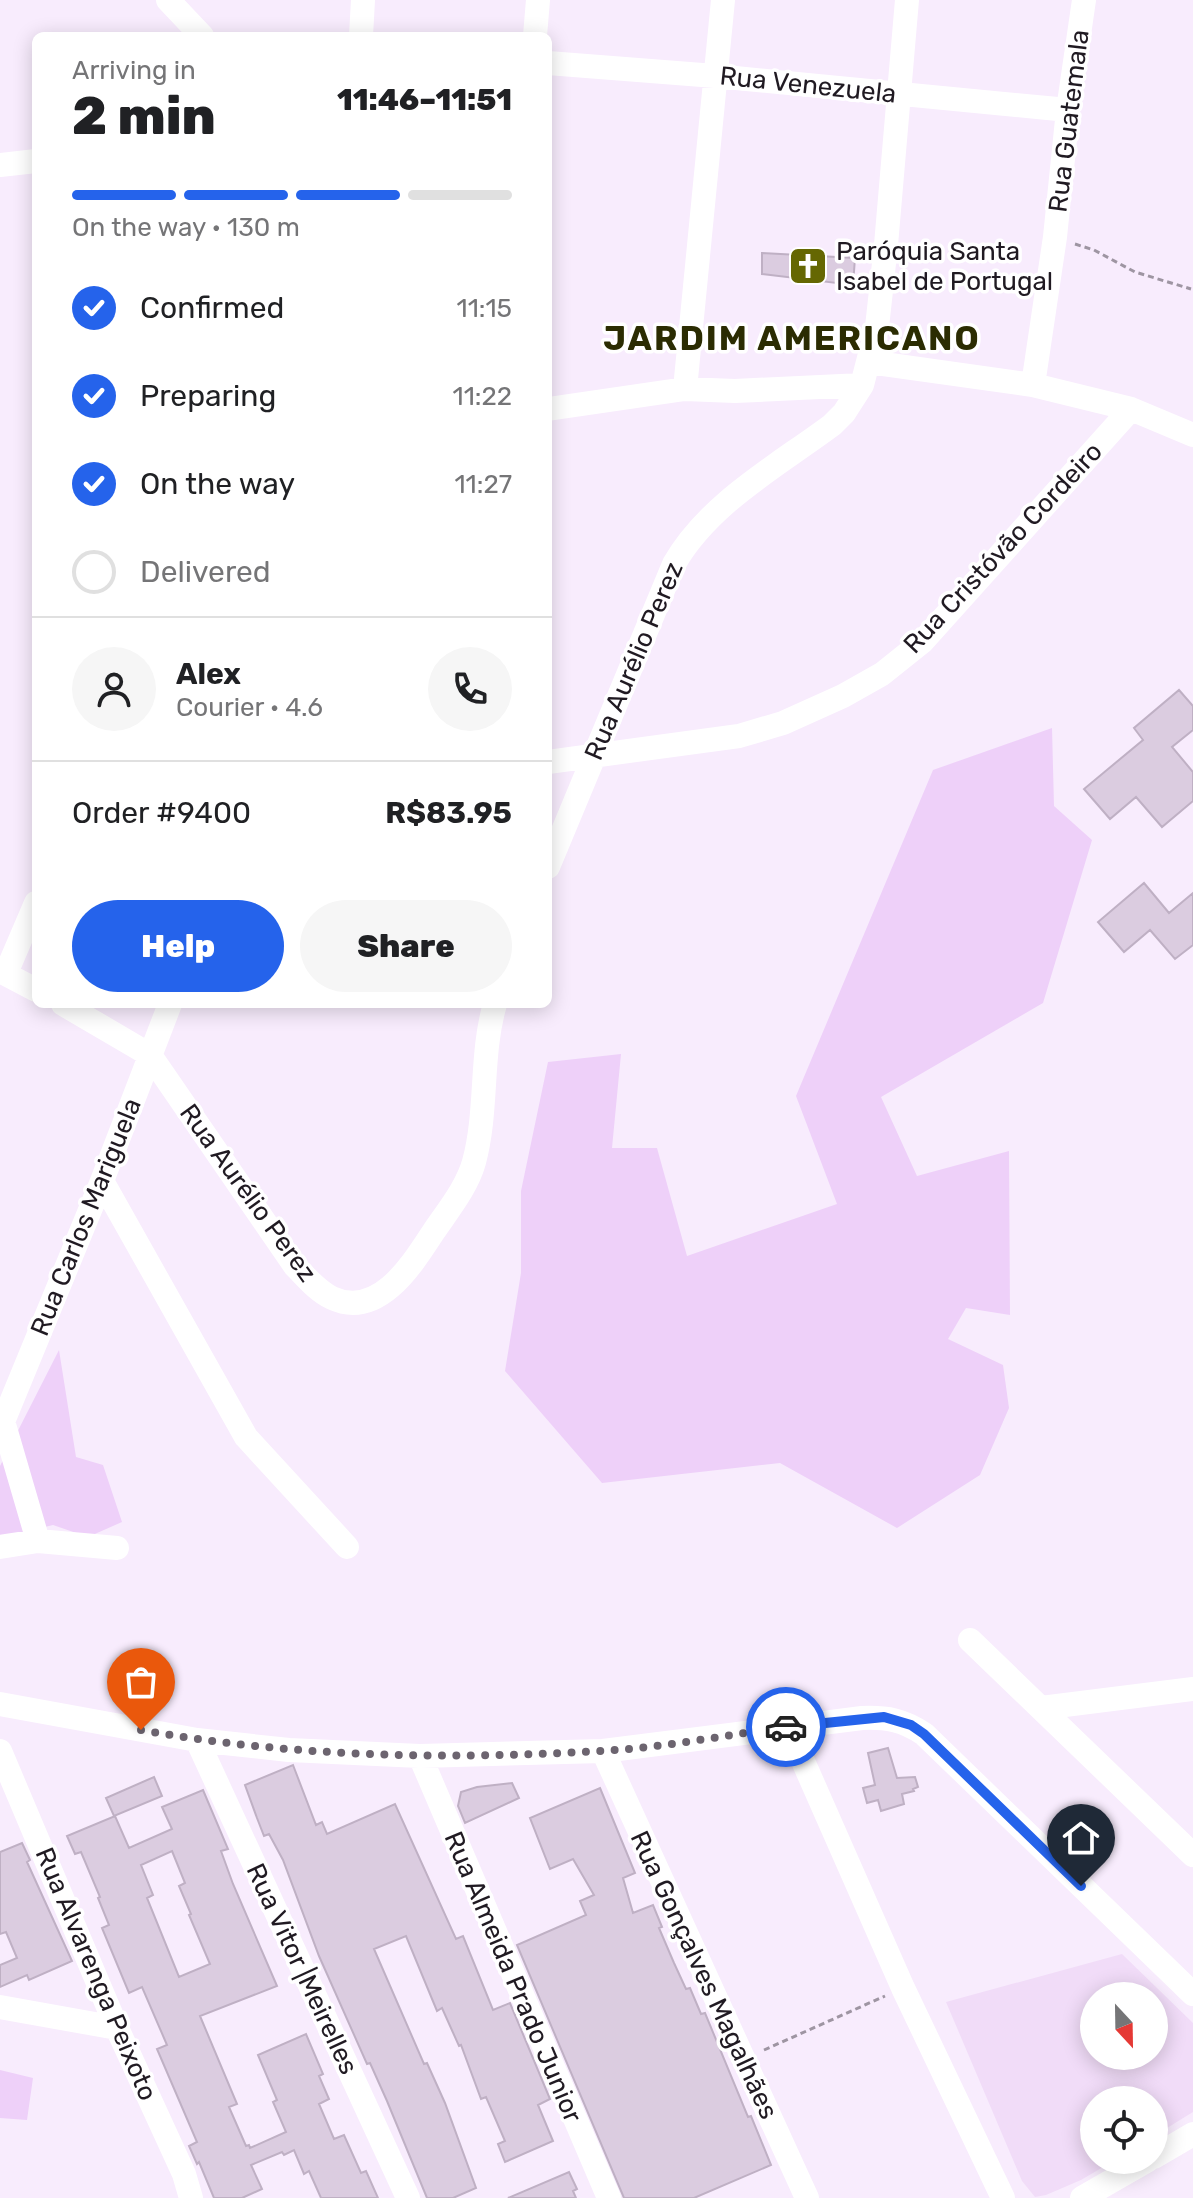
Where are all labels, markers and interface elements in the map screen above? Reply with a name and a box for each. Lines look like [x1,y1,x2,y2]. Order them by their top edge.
street label: Rua Guatemala [1042,28,1096,214]
text: Arriving in [72,55,196,86]
street label: Rua Venezuela [718,60,898,110]
text: 11:46–11:51 [337,82,512,118]
text: 2 min [72,85,216,147]
text: On the way · 130 m [72,212,300,243]
place label: Paróquia Santa Isabel de Portugal [836,236,1053,297]
church icon: Paróquia Santa Isabel de Portugal [787,245,829,287]
icon: check [72,286,116,330]
text: Confirmed [140,290,284,326]
text: 11:15 [457,293,512,324]
district label: JARDIM AMERICANO [603,318,981,359]
icon: check [72,374,116,418]
text: Preparing [140,378,276,414]
text: 11:22 [453,381,512,412]
street label: Rua Cristóvão Cordeiro [897,436,1109,660]
icon: check [72,462,116,506]
text: On the way [140,466,295,502]
text: 11:27 [454,469,512,500]
text: Delivered [140,554,271,590]
street label: Rua Aurélio Perez [578,557,690,765]
button: person [72,647,156,731]
button: phone [428,647,512,731]
text: Alex [176,656,241,692]
text: Courier · 4.6 [176,692,323,723]
text: Order #9400 [72,795,251,831]
text: R$83.95 [385,795,512,831]
button: Help [72,900,284,992]
button: Share [300,900,512,992]
street label: Rua Carlos Mariguela [24,1094,148,1340]
street label: Rua Aurélio Perez [173,1098,323,1288]
pin [107,1648,175,1730]
icon: bag [119,1660,163,1704]
courier [746,1687,826,1767]
icon: car [764,1705,808,1749]
pin [1047,1804,1115,1886]
icon: home [1059,1816,1103,1860]
street label: Rua Gonçalves Magalhães [624,1826,784,2124]
street label: Rua Almeida Prado Junior [438,1827,588,2127]
street label: Rua Alvarenga Peixoto [29,1843,163,2105]
street label: Rua Vitor |Meirelles [240,1859,364,2079]
north arrow [1080,1982,1168,2070]
map controls [1080,1982,1168,2174]
button: locate [1080,2086,1168,2174]

